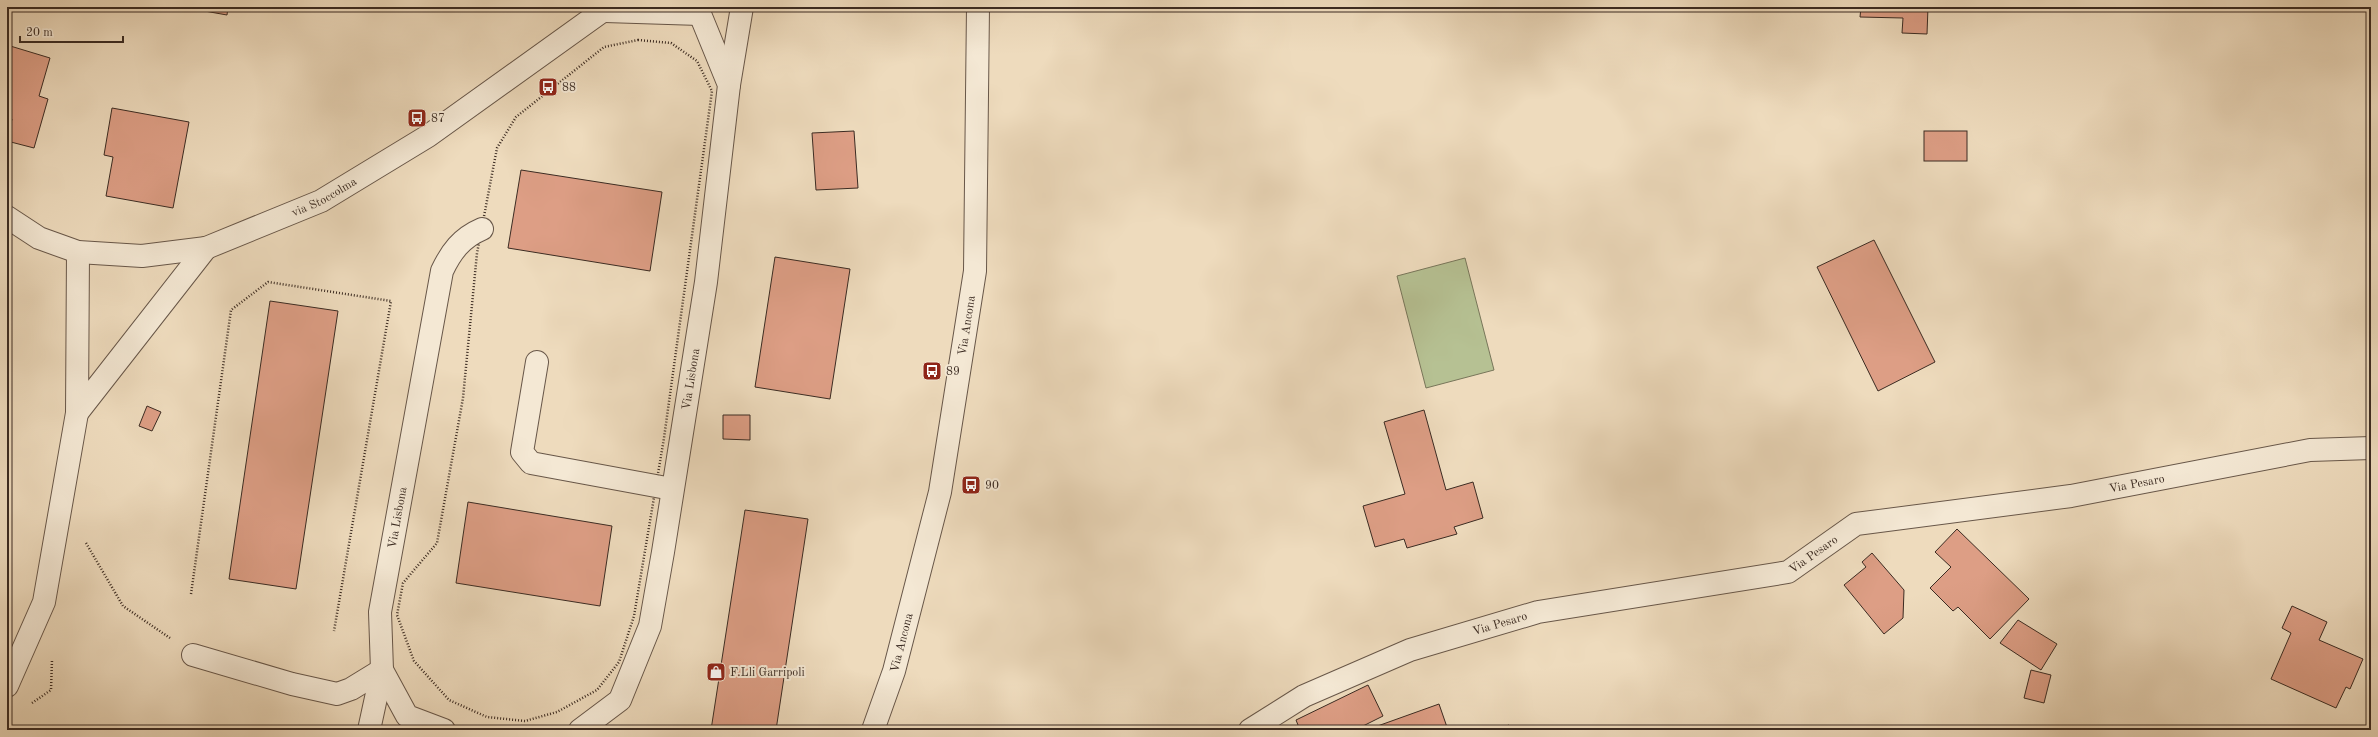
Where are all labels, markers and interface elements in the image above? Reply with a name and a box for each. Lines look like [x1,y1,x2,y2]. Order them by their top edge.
scale bar [20,18,123,44]
text: 20 m [26,27,53,39]
bus stop icon: 88 [537,76,559,98]
place label: 88 [562,82,576,94]
bus stop icon: 87 [406,107,428,129]
place label: 87 [431,113,445,125]
street label: via Stoccolma [290,176,359,219]
street label: Via Ancona [957,295,978,357]
street label: Via Lisbona [681,348,702,411]
bus stop icon: 89 [921,360,943,382]
place label: 89 [946,366,960,378]
street label: Via Pesaro [2108,473,2166,496]
bus stop icon: 90 [960,474,982,496]
place label: 90 [985,480,999,492]
street label: Via Lisbona [387,486,410,549]
street label: Via Pesaro [1787,534,1840,576]
street label: Via Pesaro [1471,611,1529,638]
street label: Via Ancona [889,612,916,674]
shop icon: F.Lli Garripoli [705,661,727,683]
place label: F.Lli Garripoli [730,667,805,679]

